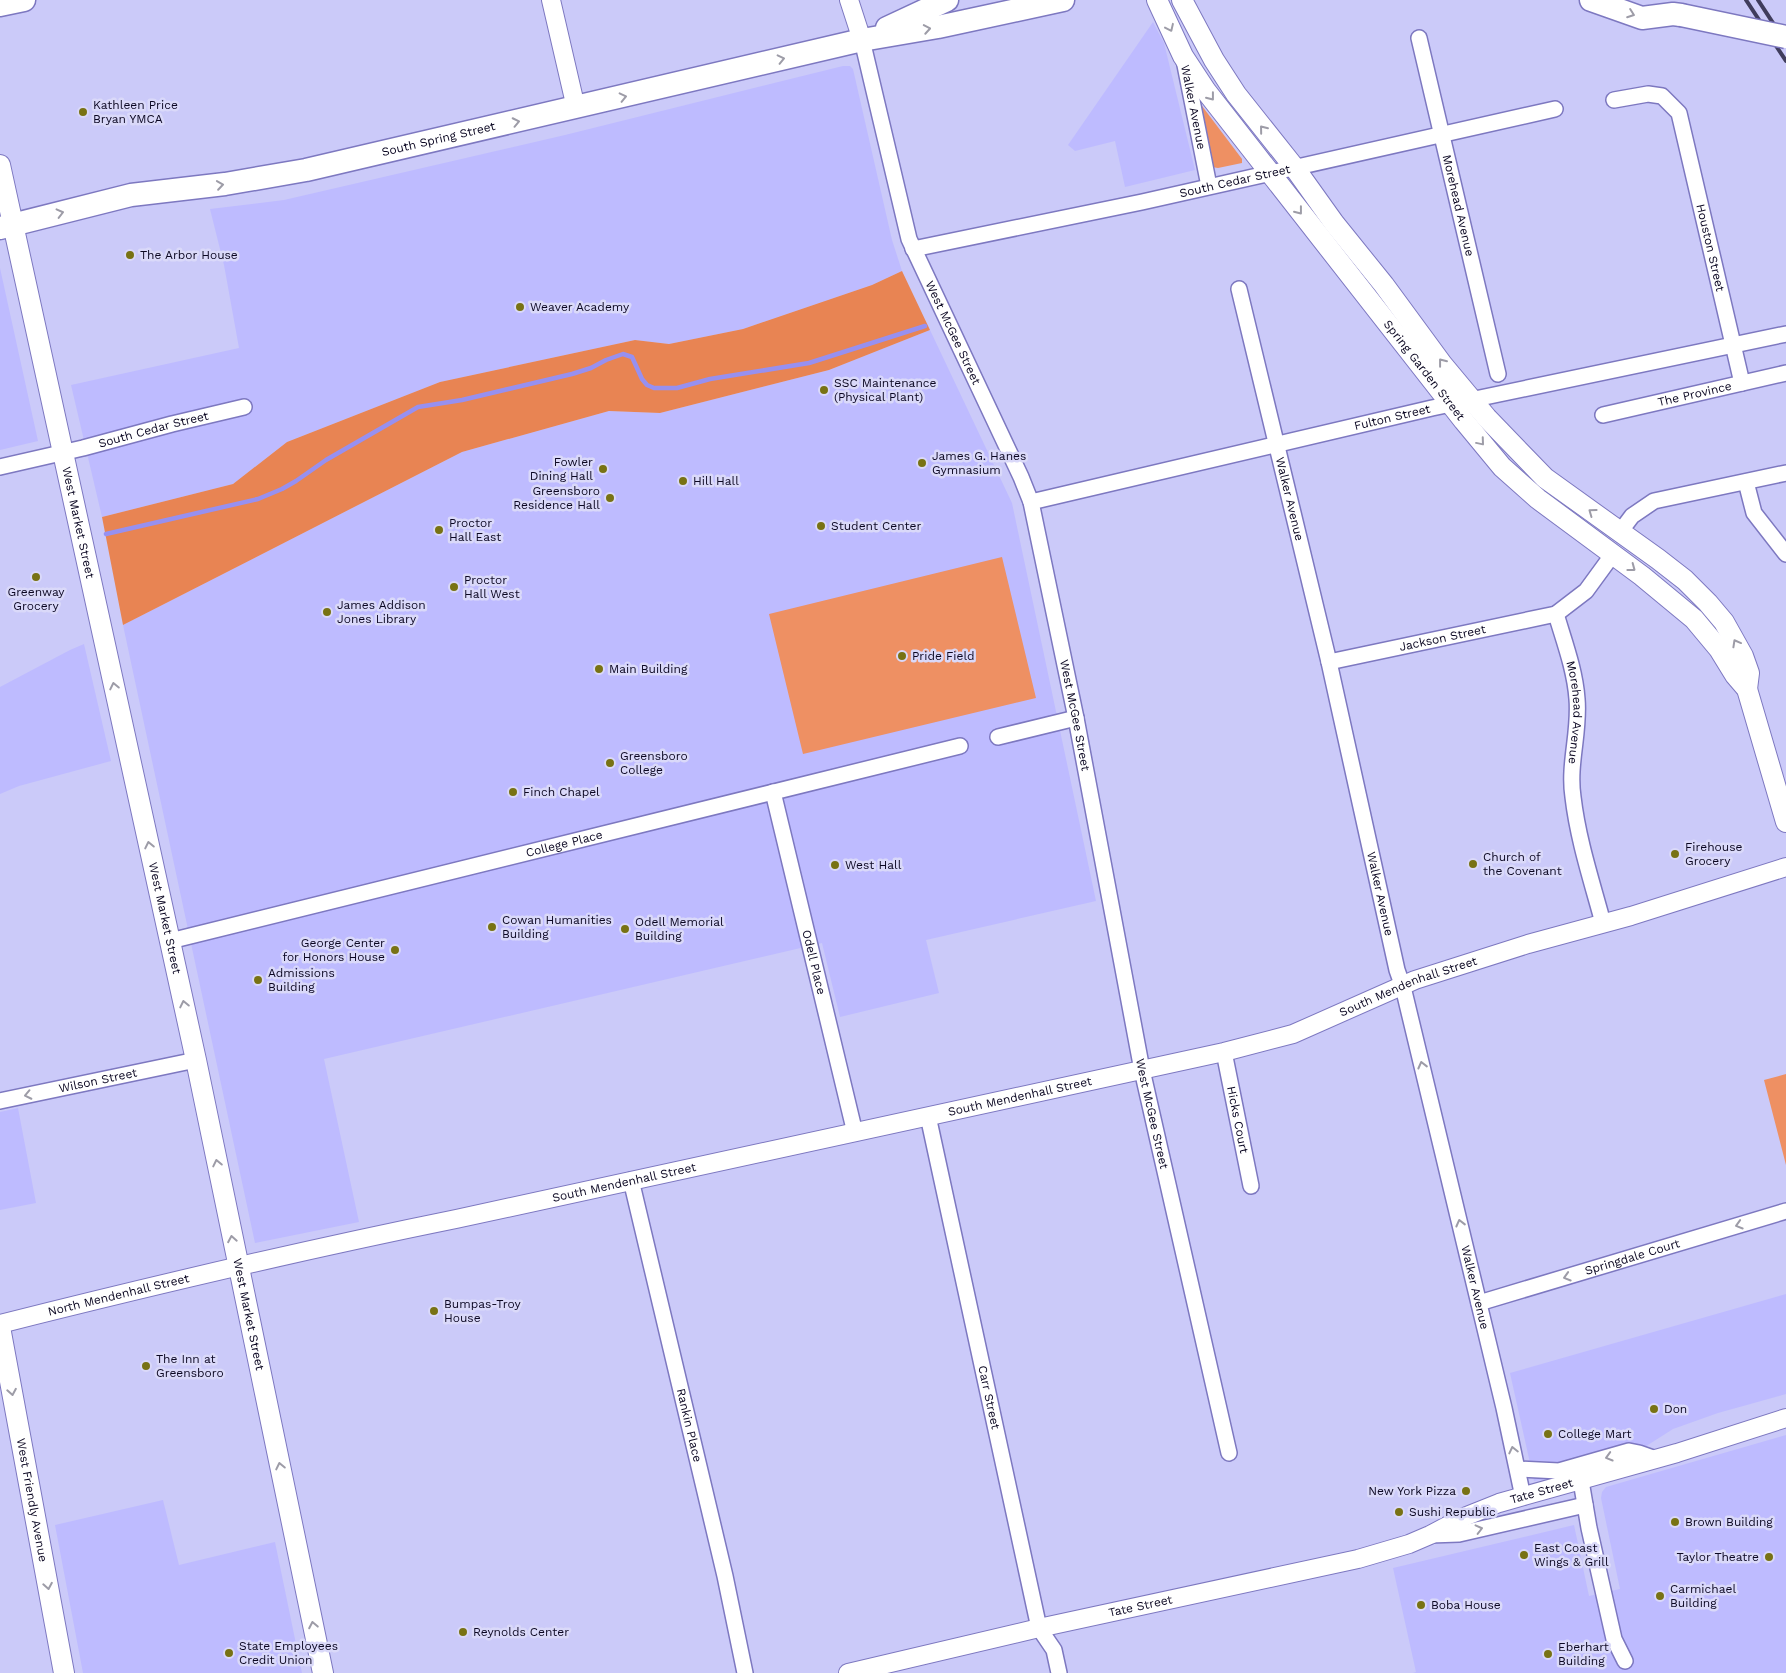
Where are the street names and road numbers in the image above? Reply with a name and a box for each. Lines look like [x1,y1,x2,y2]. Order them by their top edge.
street label: Walker Avenue [1178,64,1209,151]
street label: South Spring Street [380,119,497,159]
street label: Morehead Avenue [1440,153,1477,258]
street label: South Cedar Street [1178,162,1292,200]
street label: Houston Street [1693,202,1727,293]
street label: West McGee Street [923,278,984,387]
street label: Spring Garden Street [1381,317,1468,423]
street label: The Province [1656,379,1733,409]
street label: Fulton Street [1353,402,1432,433]
street label: South Cedar Street [97,409,210,451]
street label: Walker Avenue [1273,456,1307,542]
street label: West Market Street [59,465,97,580]
street label: Jackson Street [1398,622,1487,654]
street label: West McGee Street [1057,658,1093,772]
street label: Morehead Avenue [1563,659,1585,765]
street label: College Place [524,827,604,860]
street label: Walker Avenue [1364,850,1396,937]
street label: West Market Street [146,861,184,975]
street label: Odell Place [799,928,828,996]
street label: South Mendenhall Street [1337,954,1479,1020]
street label: West McGee Street [1133,1057,1171,1170]
street label: Wilson Street [57,1066,138,1096]
street label: South Mendenhall Street [947,1074,1093,1119]
street label: Hicks Court [1224,1085,1251,1154]
street label: South Mendenhall Street [551,1160,697,1205]
street label: Springdale Court [1583,1236,1681,1278]
street label: Walker Avenue [1458,1244,1492,1331]
street label: West Market Street [230,1257,267,1372]
street label: North Mendenhall Street [46,1271,191,1319]
street label: Carr Street [975,1364,1003,1431]
street label: Rankin Place [674,1387,705,1463]
street label: West Friendly Avenue [14,1437,50,1563]
street label: Tate Street [1508,1476,1575,1507]
street label: Tate Street [1107,1592,1174,1620]

